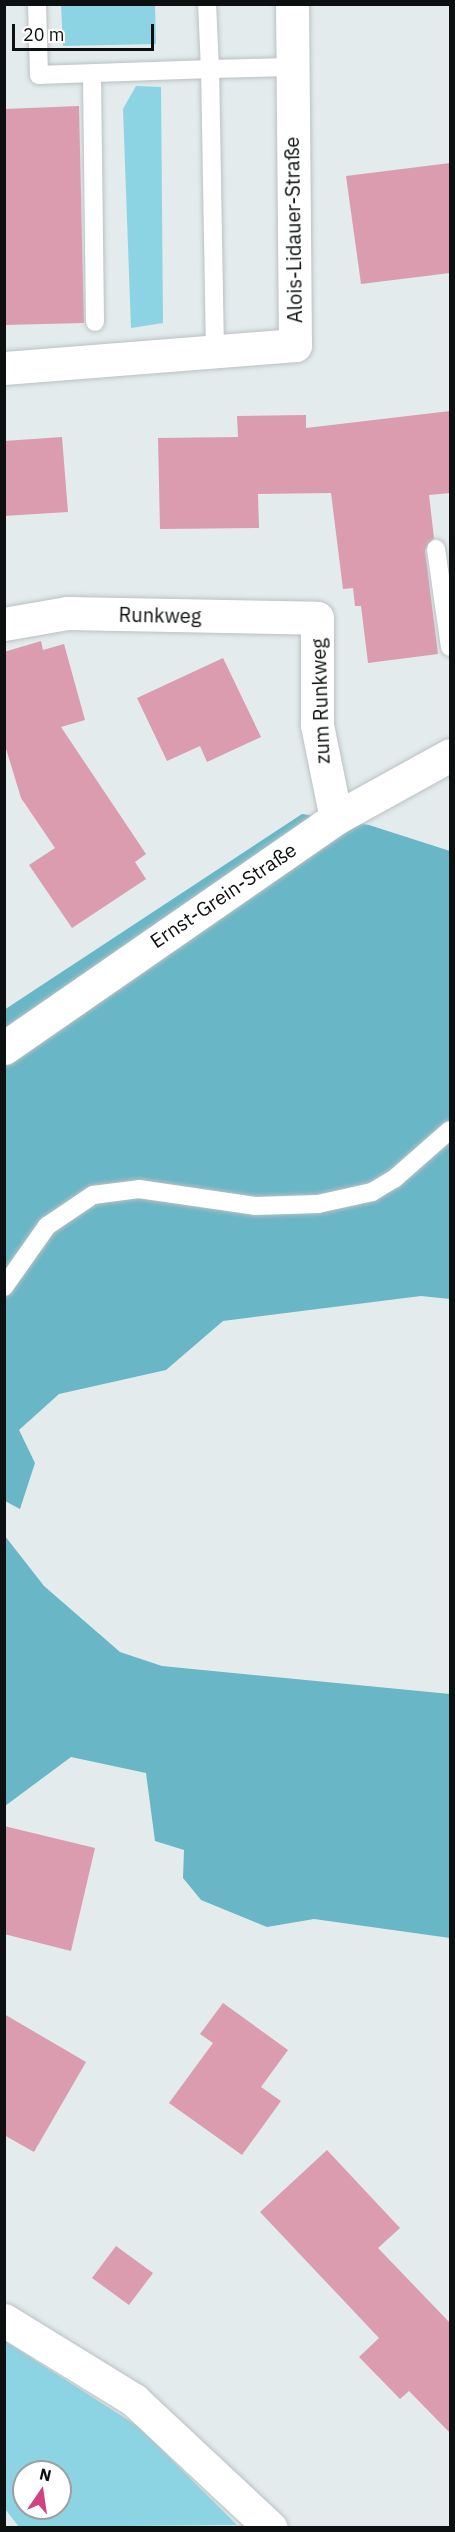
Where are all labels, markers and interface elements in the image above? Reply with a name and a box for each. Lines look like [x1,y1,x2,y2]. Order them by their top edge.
scale bar [15,12,158,50]
text: 20 m [23,23,65,46]
street label: Alois-Lidauer-Straße [279,137,307,323]
street label: Runkweg [118,602,202,628]
street label: zum Runkweg [306,638,334,764]
street label: Ernst-Grein-Straße [145,837,301,953]
north arrow [12,2460,72,2520]
text: N [38,2463,53,2485]

